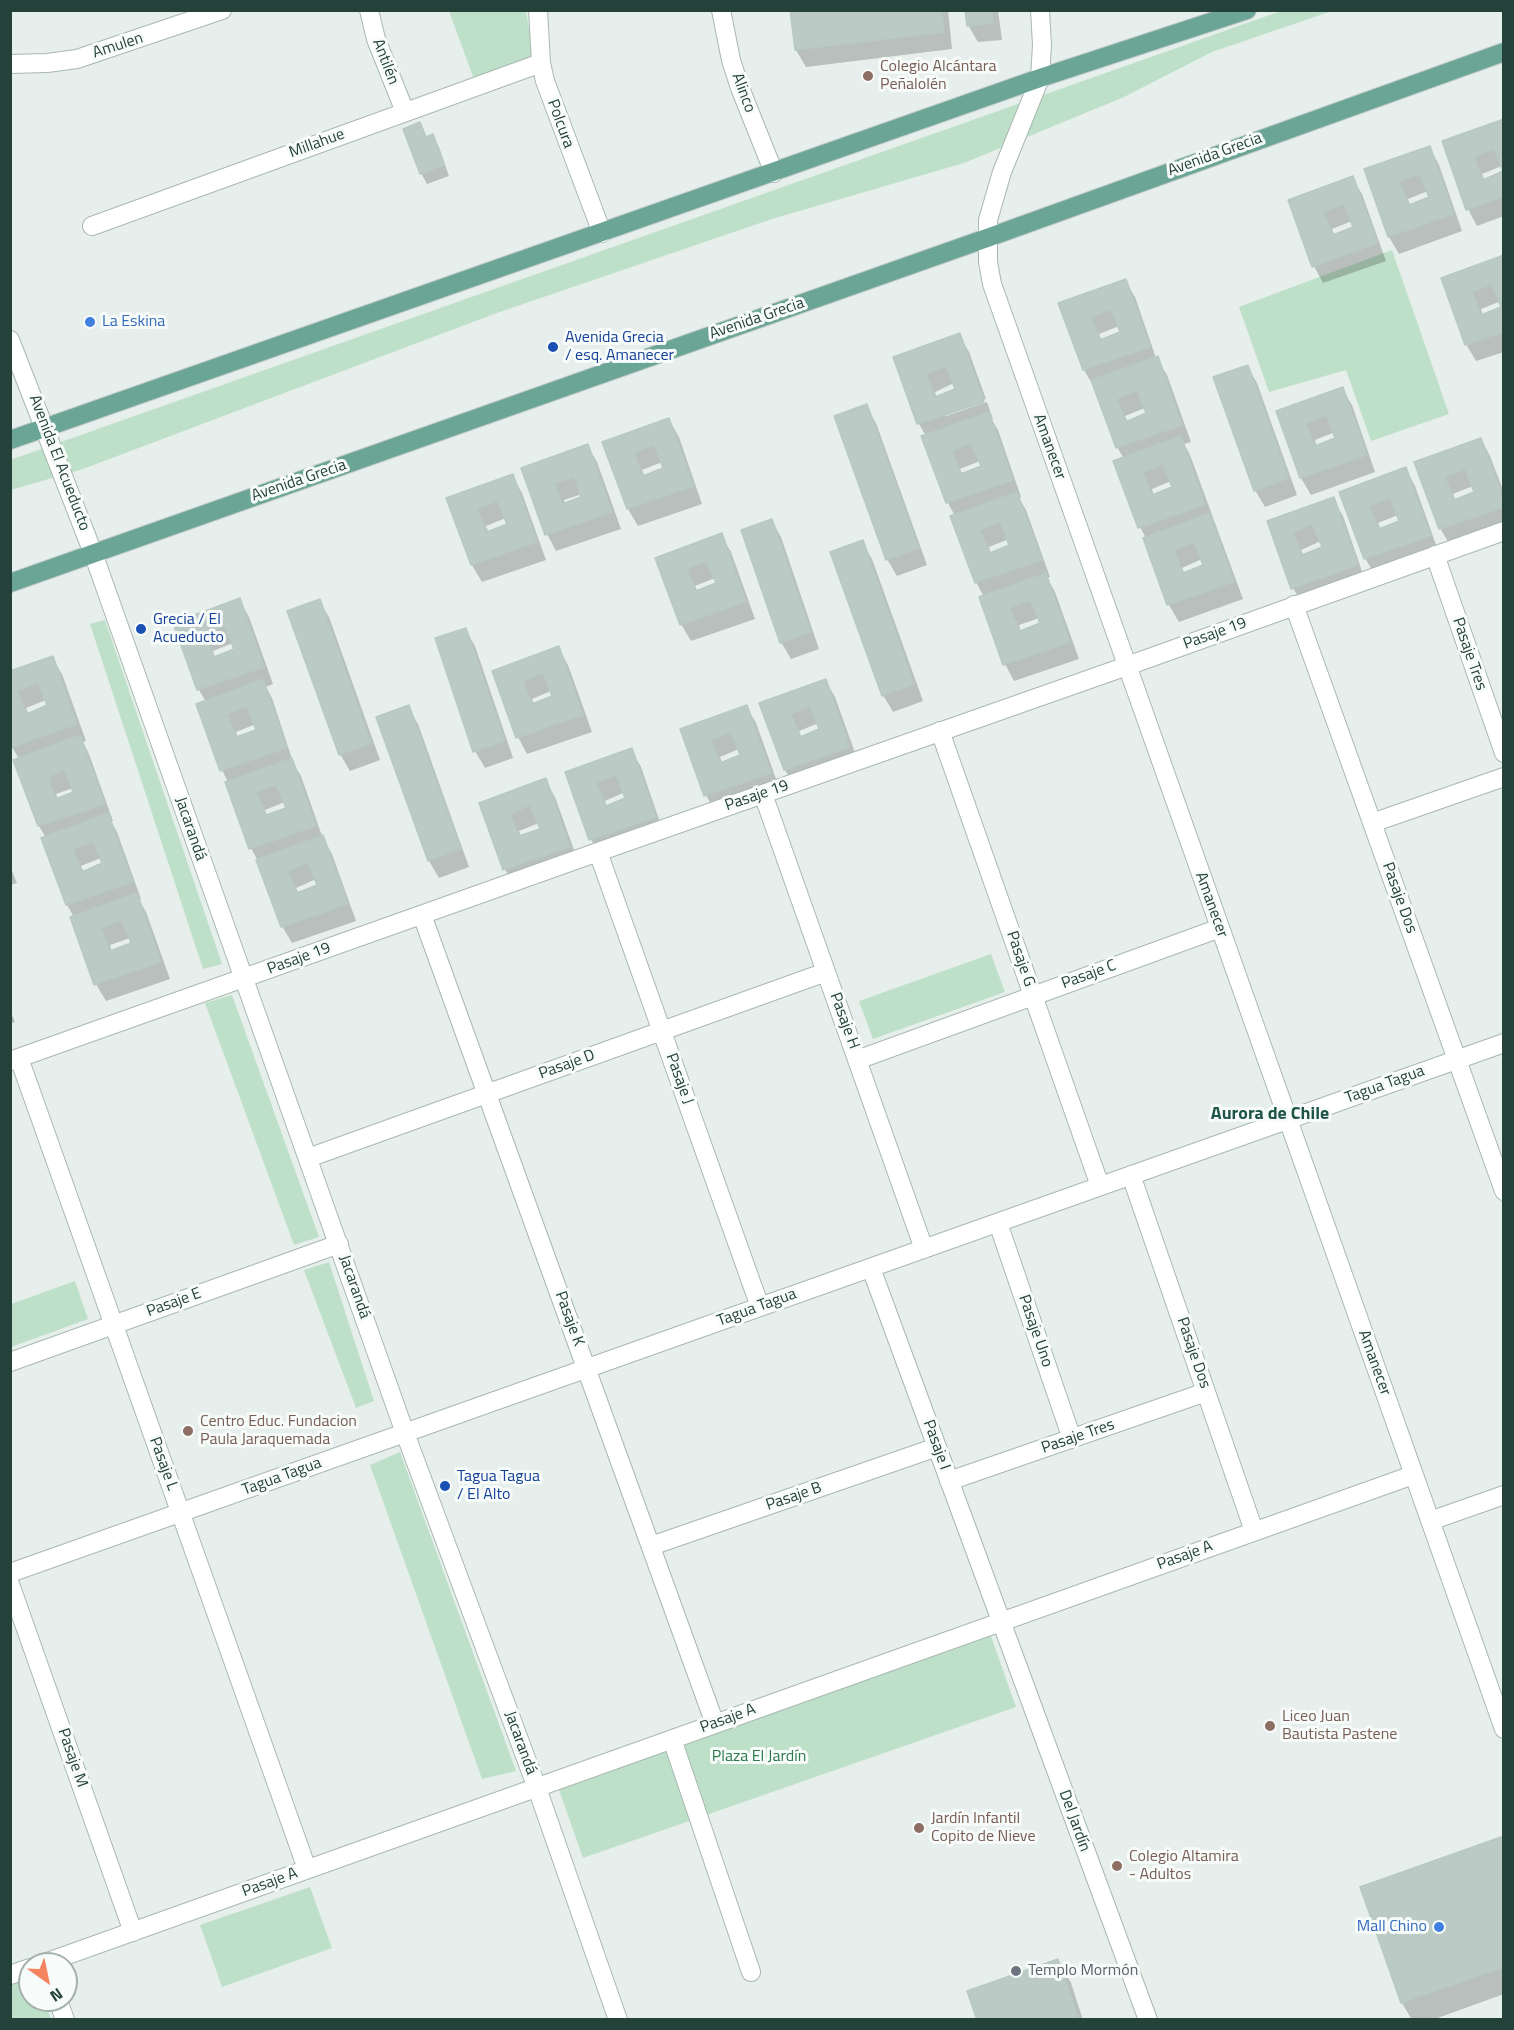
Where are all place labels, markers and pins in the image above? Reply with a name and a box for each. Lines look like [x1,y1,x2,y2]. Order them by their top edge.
place label: Colegio Alcántara Peñalolén [880,57,996,95]
marker: Colegio Alcántara Peñalolén [861,69,875,83]
place label: La Eskina [102,312,165,332]
marker: La Eskina [83,315,97,329]
place label: Avenida Grecia / esq. Amanecer [565,328,674,366]
marker: Avenida Grecia / esq. Amanecer [546,340,560,354]
place label: Grecia / El Acueducto [153,610,224,648]
marker: Grecia / El Acueducto [134,622,148,636]
place label: Centro Educ. Fundacion Paula Jaraquemada [200,1412,357,1450]
marker: Centro Educ. Fundacion Paula Jaraquemada [181,1424,195,1438]
place label: Tagua Tagua / El Alto [457,1467,540,1505]
marker: Tagua Tagua / El Alto [438,1479,452,1493]
place label: Liceo Juan Bautista Pastene [1282,1707,1397,1745]
marker: Liceo Juan Bautista Pastene [1263,1719,1277,1733]
place label: Jardín Infantil Copito de Nieve [931,1809,1035,1847]
marker: Jardín Infantil Copito de Nieve [912,1821,926,1835]
place label: Colegio Altamira - Adultos [1129,1847,1239,1885]
marker: Colegio Altamira - Adultos [1110,1859,1124,1873]
place label: Mall Chino [1357,1917,1427,1937]
marker: Mall Chino [1432,1920,1446,1934]
place label: Templo Mormón [1028,1961,1138,1981]
marker: Templo Mormón [1009,1964,1023,1978]

